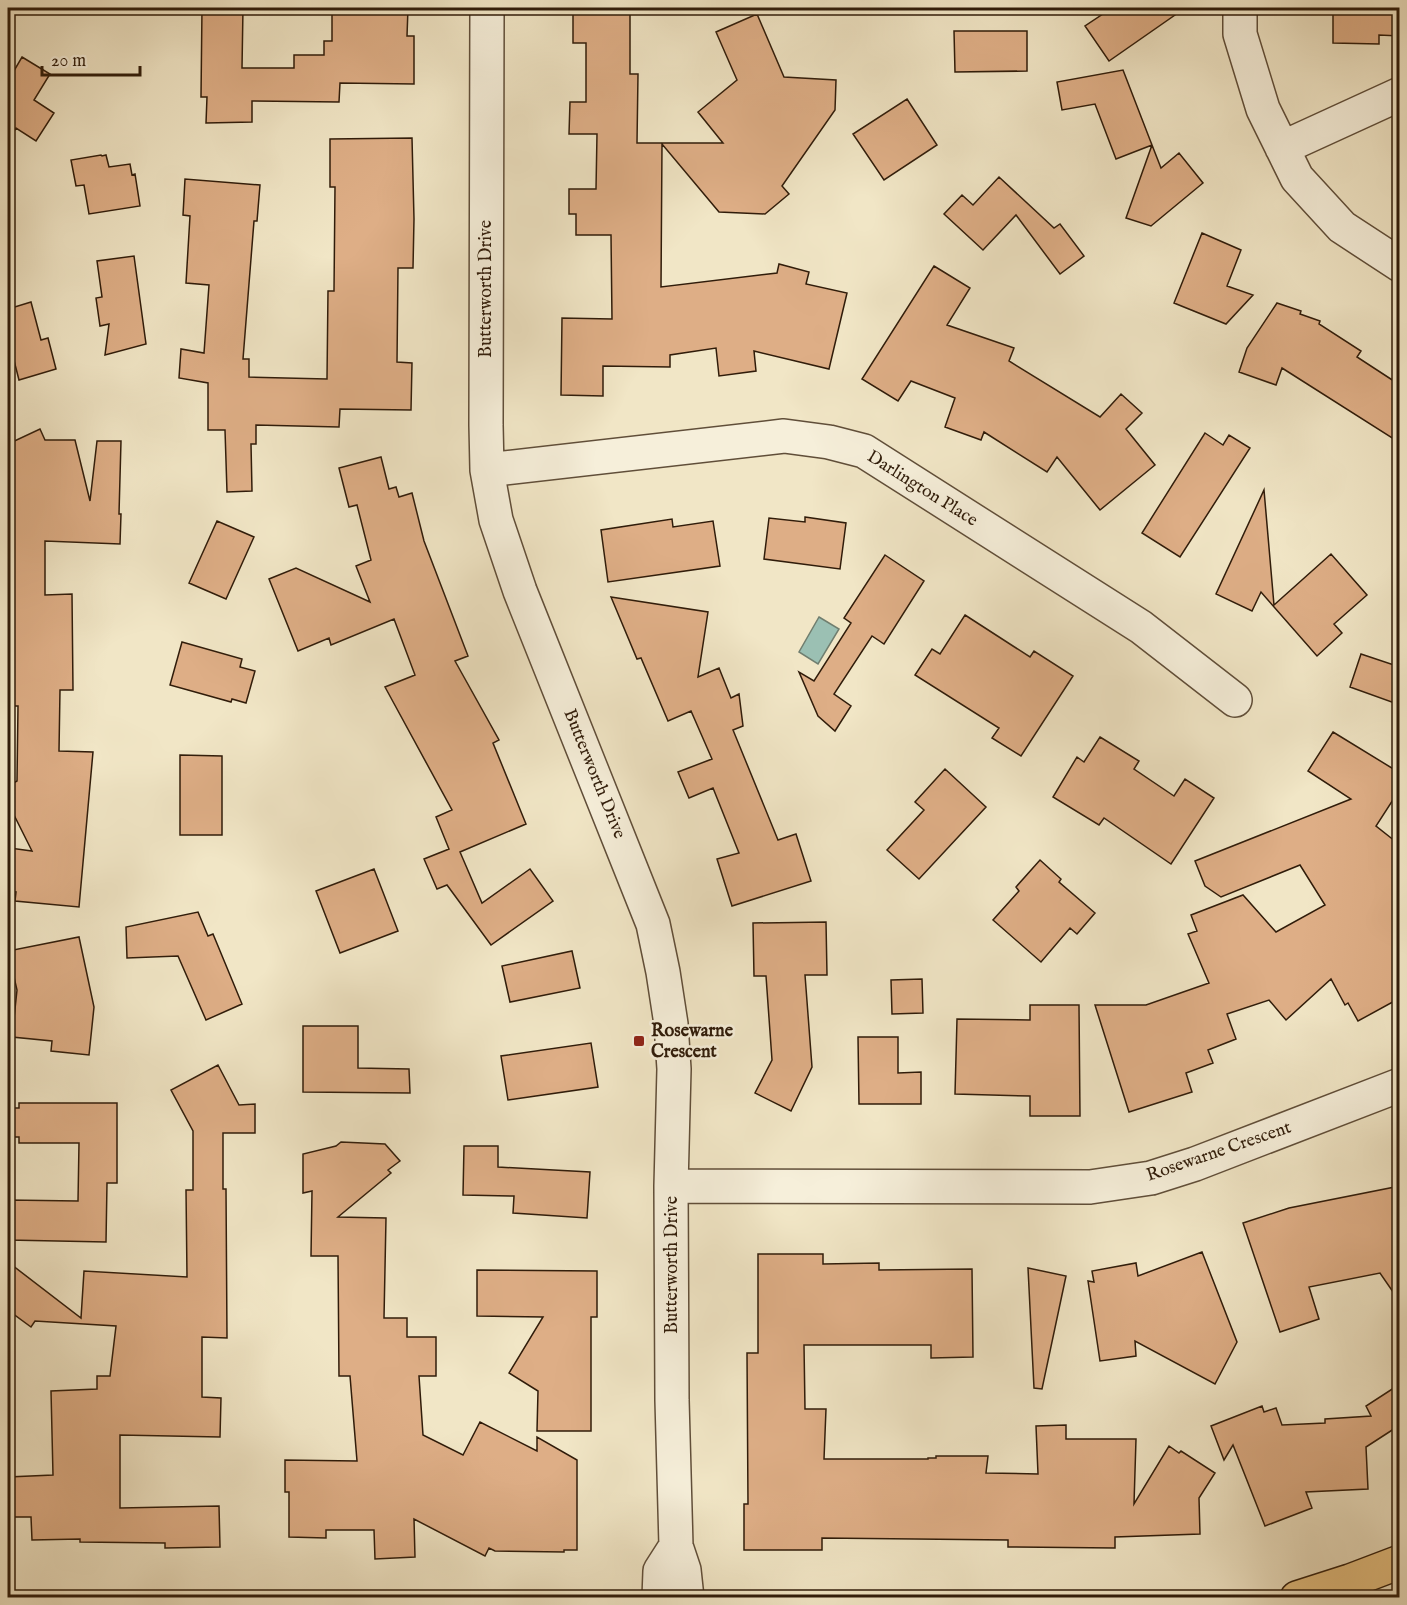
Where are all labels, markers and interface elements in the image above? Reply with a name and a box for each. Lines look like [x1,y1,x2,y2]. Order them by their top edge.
scale bar [42,39,140,77]
text: 20 m [51,50,86,73]
street label: Butterworth Drive [475,220,498,358]
street label: Darlington Place [862,446,982,532]
street label: Butterworth Drive [557,706,631,842]
place label: Rosewarne Crescent [651,1020,734,1064]
marker: Rosewarne Crescent [632,1034,646,1048]
street label: Rosewarne Crescent [1144,1116,1294,1188]
street label: Butterworth Drive [661,1196,684,1334]

